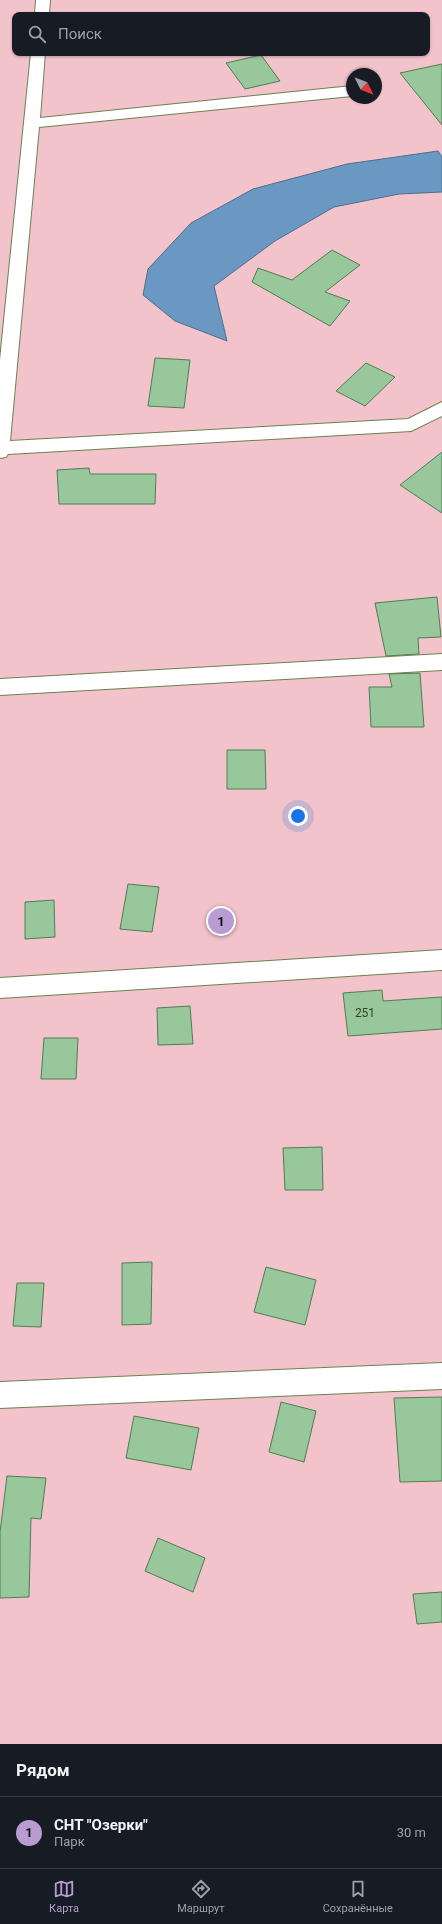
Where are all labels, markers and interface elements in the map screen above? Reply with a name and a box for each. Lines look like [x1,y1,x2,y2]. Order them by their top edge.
search box [12,12,430,56]
icon: search [26,23,48,45]
text: Поиск [58,25,102,43]
north arrow [346,68,382,104]
your location [288,806,308,826]
pin: 1 [208,906,234,936]
house number: 251 [355,1006,375,1020]
text: Рядом [16,1760,70,1780]
text: СНТ "Озерки" [54,1816,148,1834]
text: 1 [25,1825,33,1840]
text: 30 m [397,1825,426,1840]
text: Парк [54,1834,85,1849]
tab: Карта [49,1878,79,1915]
tab: Маршрут [177,1878,225,1915]
tab: Сохранённые [323,1878,393,1915]

